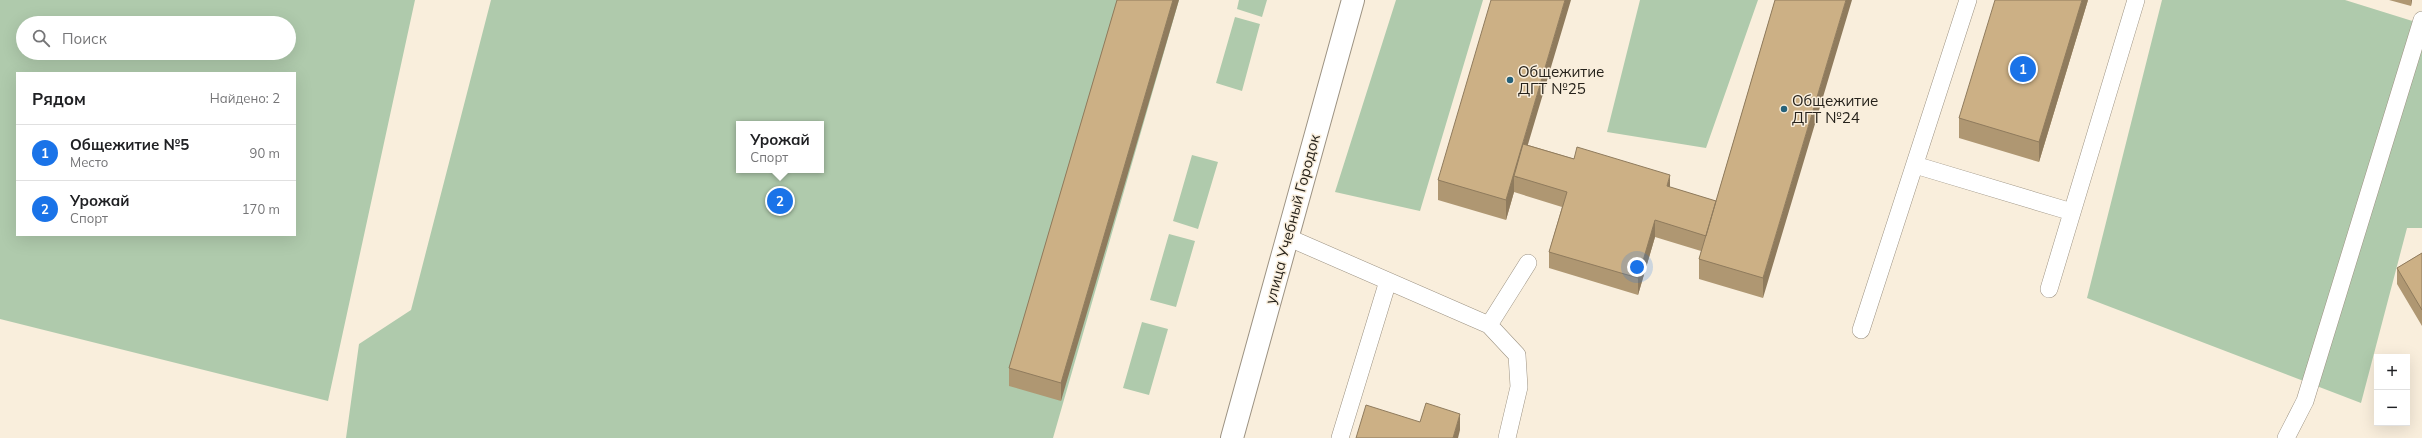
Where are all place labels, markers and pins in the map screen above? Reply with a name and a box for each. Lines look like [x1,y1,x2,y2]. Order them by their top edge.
pin: 1 [2010,54,2036,84]
place label: Общежитие ДГТ №25 [1518,62,1604,98]
marker: Общежитие ДГТ №25 [1505,75,1515,85]
place label: Общежитие ДГТ №24 [1792,91,1878,127]
marker: Общежитие ДГТ №24 [1779,104,1789,114]
pin: 2 [767,186,793,216]

